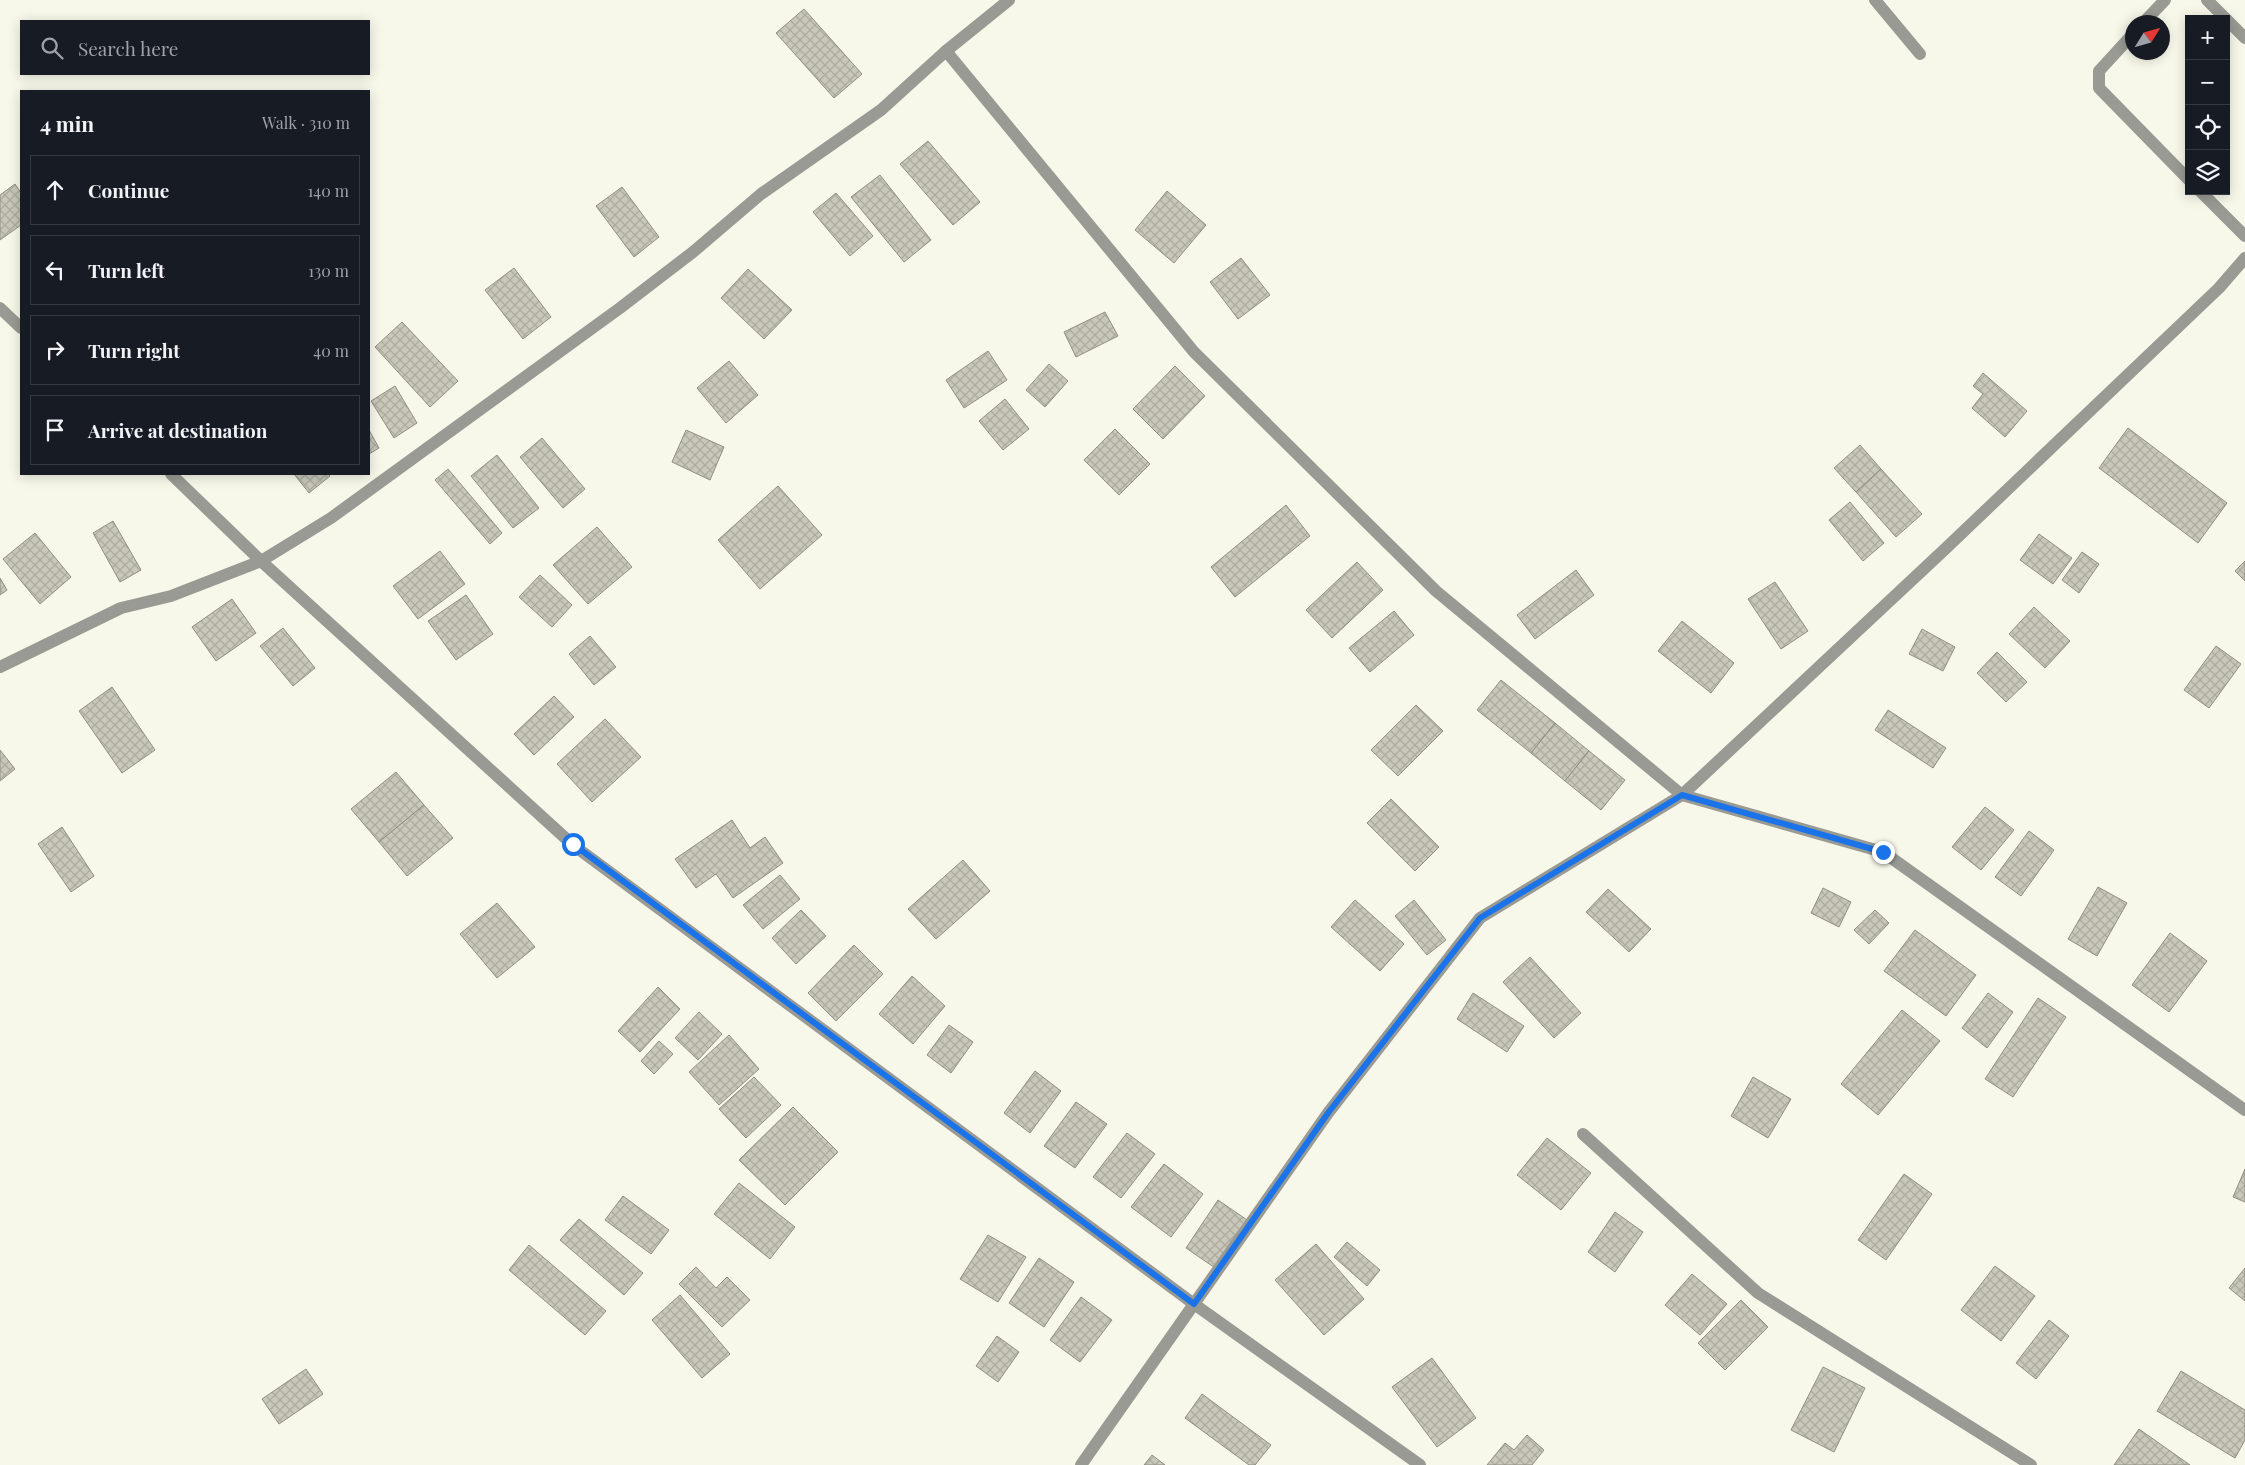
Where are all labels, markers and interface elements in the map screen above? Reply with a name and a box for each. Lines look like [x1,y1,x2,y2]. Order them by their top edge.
north arrow [2125,15,2170,60]
map controls [2185,15,2230,195]
button: + [2185,15,2230,60]
search box [20,20,370,75]
icon: search [38,34,66,62]
text: Search here [78,35,178,61]
button: − [2185,60,2230,105]
button: locate [2185,105,2230,150]
text: 4 min [40,109,94,137]
text: Walk · 310 m [262,112,350,133]
button: layers [2185,150,2230,195]
icon: ahead [41,176,69,204]
text: Continue [88,177,169,203]
text: 140 m [307,180,349,201]
icon: left [41,256,69,284]
text: Turn left [88,257,165,283]
text: 130 m [308,260,349,281]
icon: right [41,336,69,364]
text: Turn right [88,337,180,363]
text: 40 m [313,340,349,361]
icon: arrive [41,416,69,444]
text: Arrive at destination [88,417,268,443]
route start [562,833,585,856]
route end [1872,841,1895,864]

